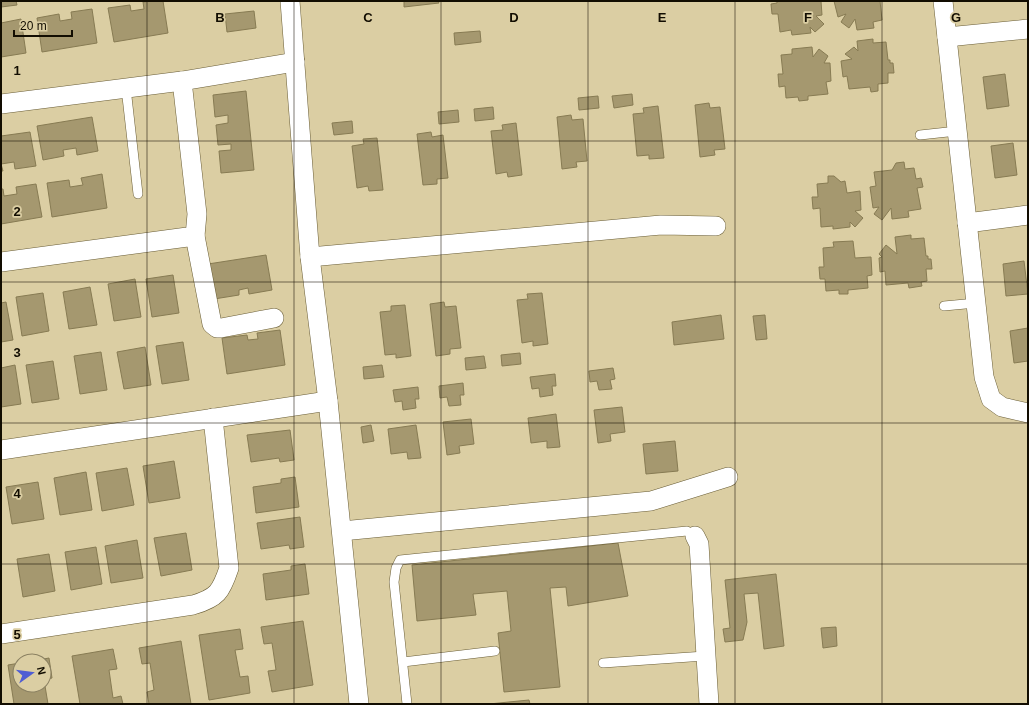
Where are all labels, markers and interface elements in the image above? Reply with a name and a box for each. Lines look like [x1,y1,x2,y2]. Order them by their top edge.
text: B [215,10,225,25]
text: C [363,10,373,25]
text: D [509,10,519,25]
text: E [658,10,667,25]
text: F [804,10,812,25]
text: G [951,10,961,25]
scale bar [14,12,72,38]
text: 20 m [20,19,47,33]
text: 1 [13,63,21,78]
text: 2 [13,204,21,219]
text: 3 [13,345,21,360]
text: 4 [13,486,21,501]
text: 5 [13,627,21,642]
north arrow [12,653,52,693]
text: N [35,665,48,676]

